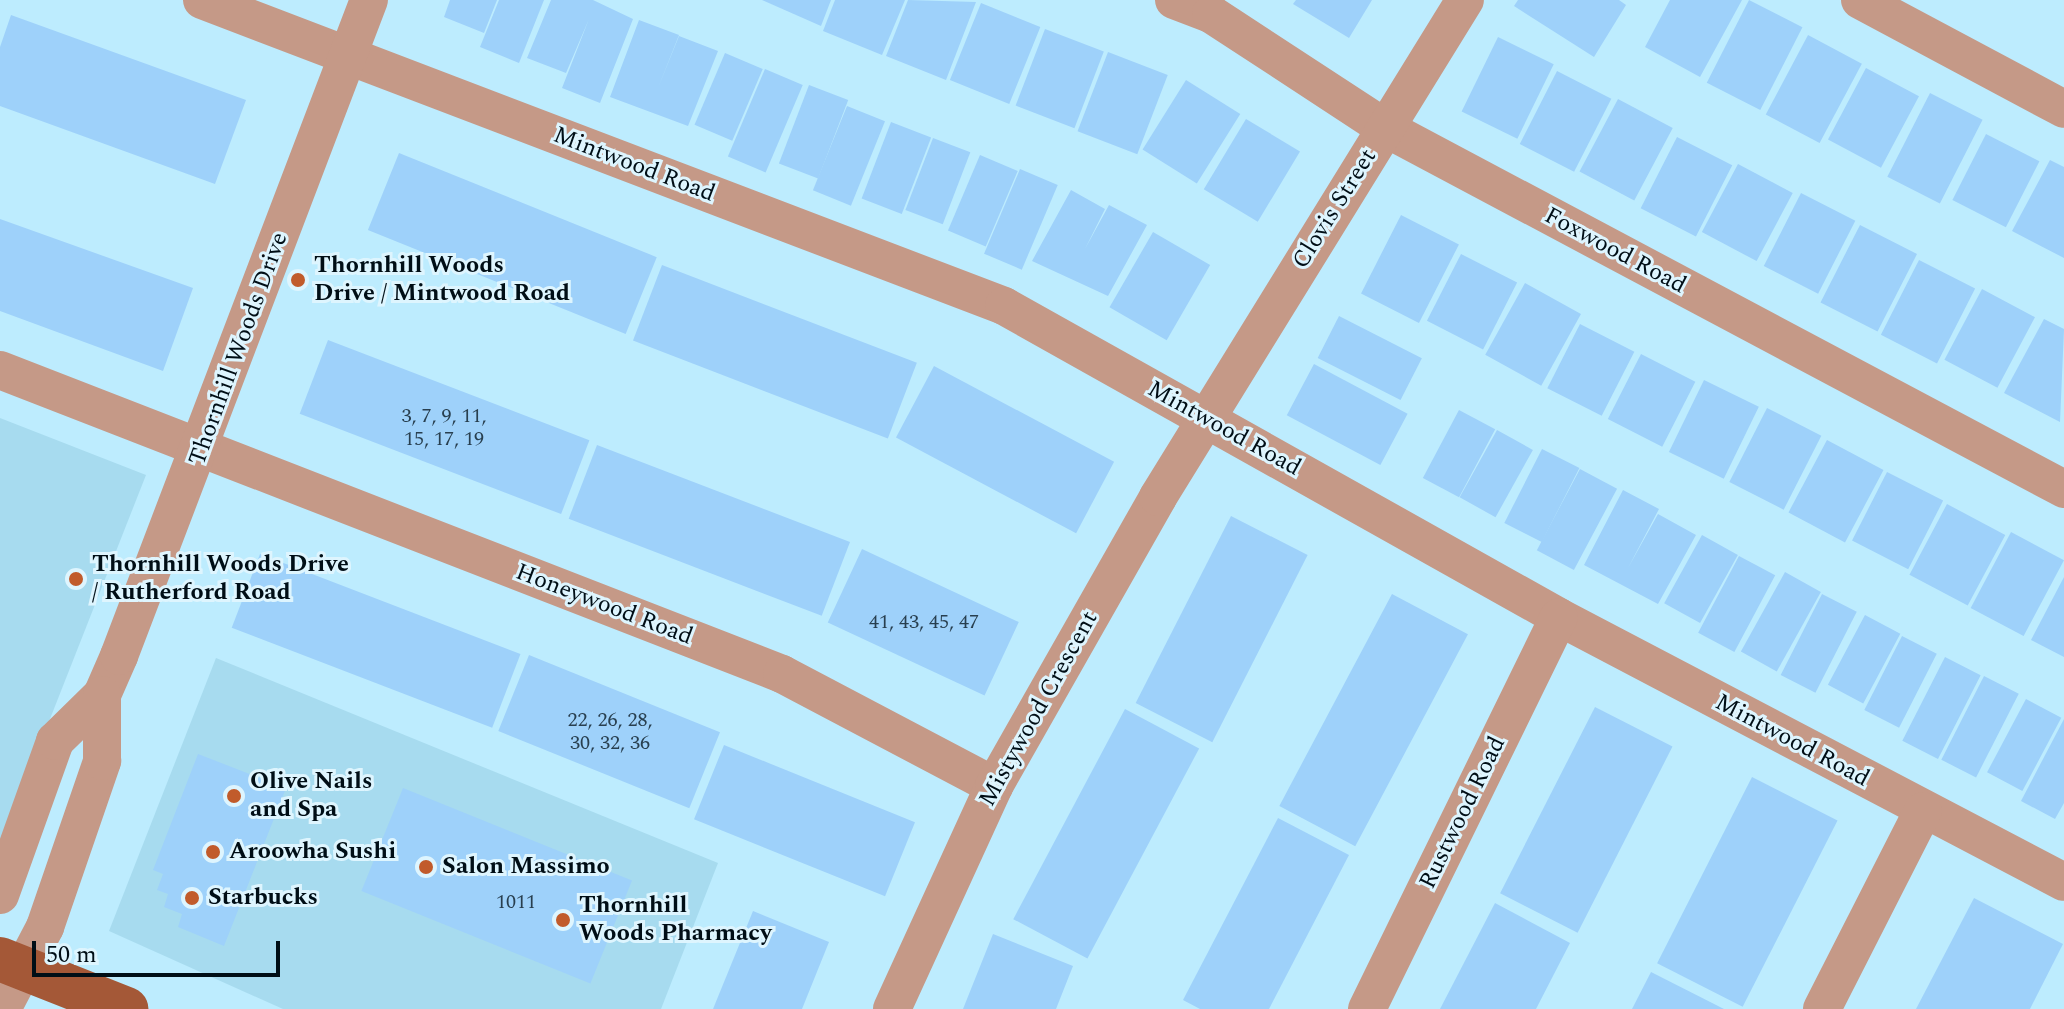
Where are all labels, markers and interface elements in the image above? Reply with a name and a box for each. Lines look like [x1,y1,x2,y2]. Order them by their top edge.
street label: Mintwood Road [549,121,719,209]
street label: Clovis Street [1287,144,1383,274]
street label: Foxwood Road [1539,202,1691,300]
street label: Thornhill Woods Drive [183,229,295,469]
place label: Thornhill Woods Drive / Mintwood Road [314,252,570,308]
marker: Thornhill Woods Drive / Mintwood Road [289,271,307,289]
street label: Mintwood Road [1142,375,1306,483]
house number: 3, 7, 9, 11, 15, 17, 19 [402,404,486,451]
place label: Thornhill Woods Drive / Rutherford Road [92,551,349,607]
street label: Honeywood Road [511,558,697,652]
marker: Thornhill Woods Drive / Rutherford Road [67,570,85,588]
street label: Mistywood Crescent [973,606,1105,812]
house number: 41, 43, 45, 47 [869,610,979,634]
street label: Mintwood Road [1710,688,1874,794]
house number: 22, 26, 28, 30, 32, 36 [568,708,652,755]
street label: Rustwood Road [1414,732,1512,894]
place label: Olive Nails and Spa [250,768,372,824]
marker: Olive Nails and Spa [225,787,243,805]
place label: Aroowha Sushi [229,838,396,866]
marker: Aroowha Sushi [204,843,222,861]
place label: Salon Massimo [442,853,610,881]
marker: Salon Massimo [417,858,435,876]
place label: Starbucks [208,884,318,912]
marker: Starbucks [183,889,201,907]
house number: 1011 [496,890,536,914]
place label: Thornhill Woods Pharmacy [579,892,772,948]
marker: Thornhill Woods Pharmacy [554,911,572,929]
scale bar [36,925,284,975]
text: 50 m [46,937,97,973]

